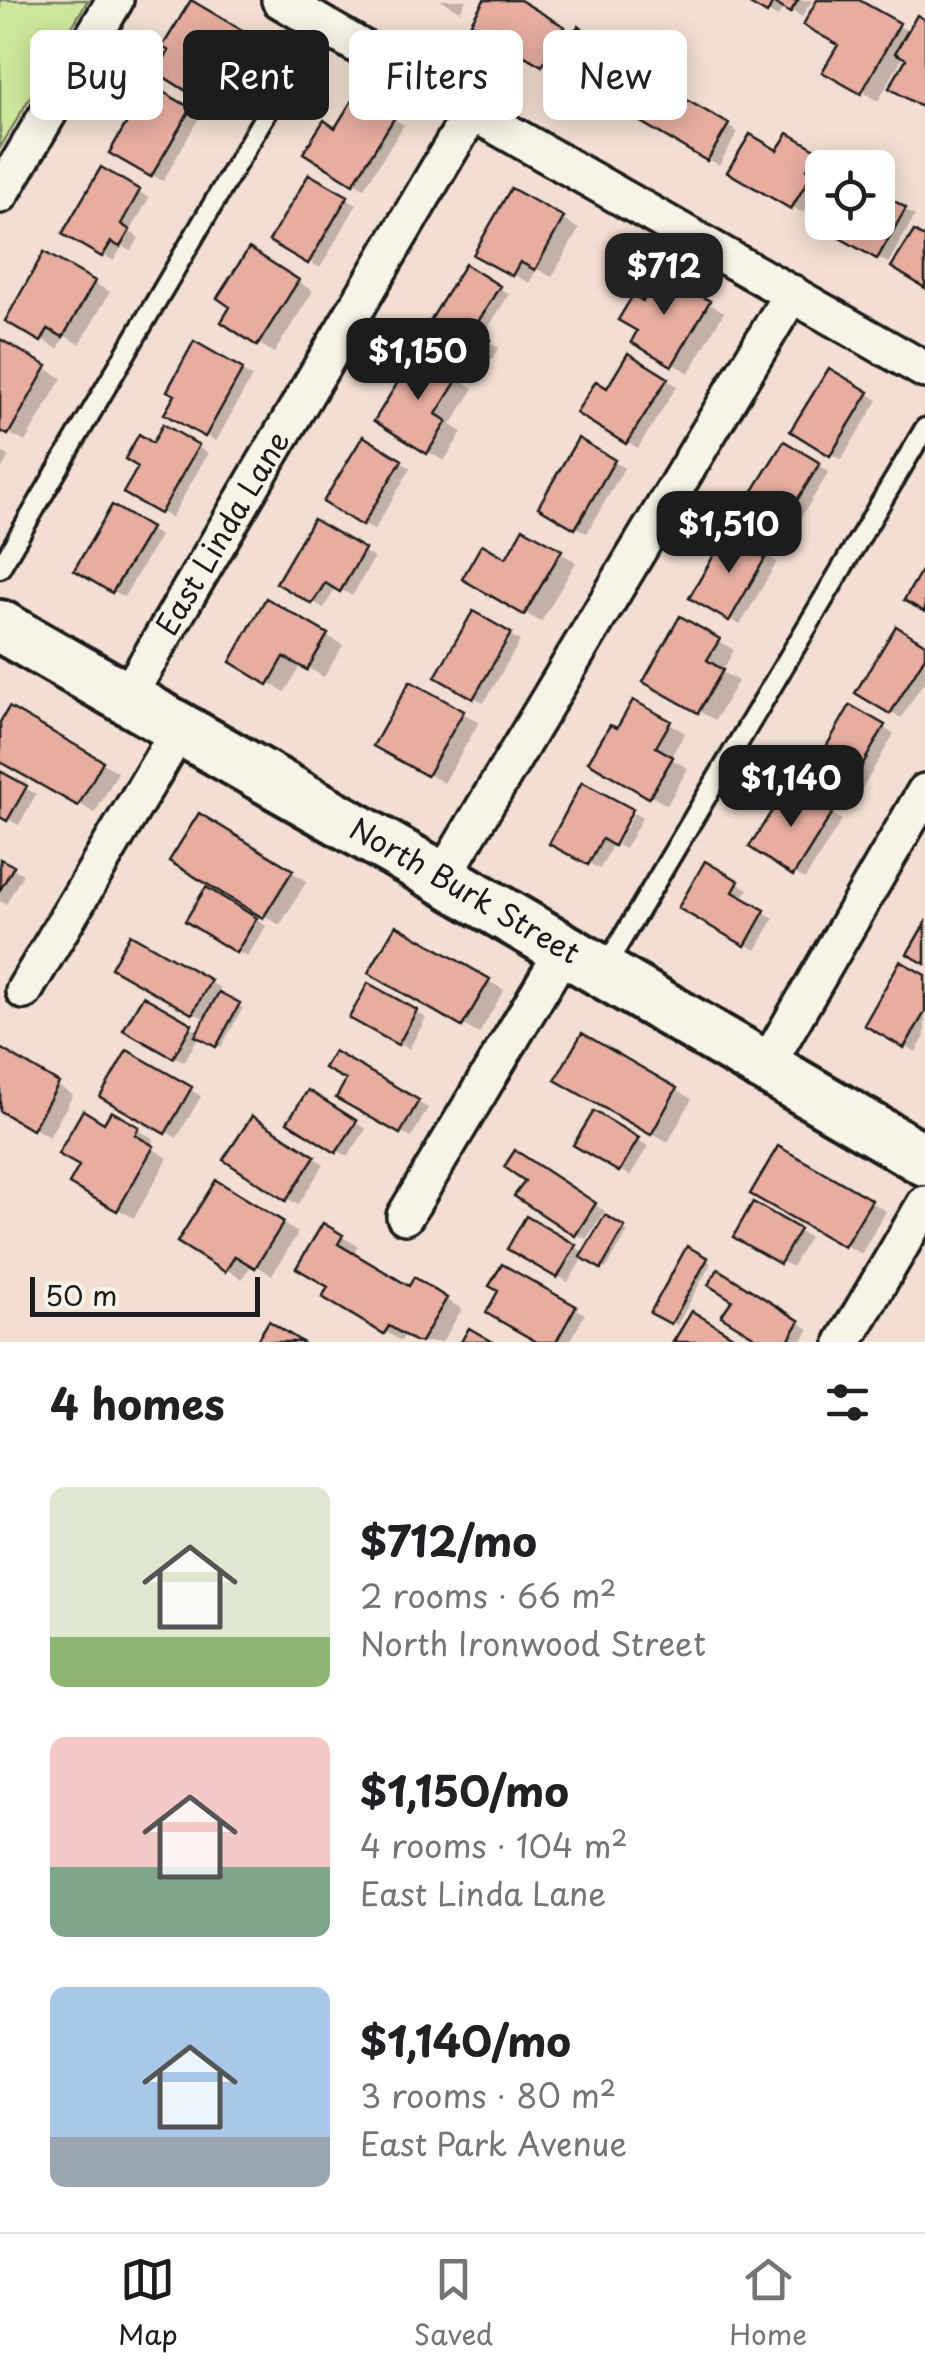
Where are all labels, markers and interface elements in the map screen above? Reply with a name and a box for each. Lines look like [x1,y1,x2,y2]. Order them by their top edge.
chip: Buy [30,30,163,120]
chip: Rent [183,30,329,120]
chip: Filters [349,30,523,120]
chip: New [543,30,687,120]
map controls [805,150,895,240]
button: locate [805,150,895,240]
pin: $712 [605,233,723,318]
text: $712 [627,241,701,289]
pin: $1,150 [337,318,499,403]
text: $1,150 [368,326,468,374]
street label: East Linda Lane [143,421,299,643]
pin: $1,510 [648,491,810,576]
text: $1,510 [679,499,779,547]
pin: $1,140 [710,745,872,830]
text: $1,140 [741,753,841,801]
street label: North Burk Street [342,805,589,974]
scale bar [30,1272,260,1316]
text: 50 m [45,1273,118,1316]
text: 4 homes [50,1371,225,1434]
icon: filters [820,1375,875,1430]
text: $712/mo [360,1508,537,1571]
icon: home [130,1527,250,1647]
text: 2 rooms · 66 m² [360,1571,617,1619]
text: North Ironwood Street [360,1619,706,1667]
text: $1,150/mo [360,1758,569,1821]
icon: home [130,1777,250,1897]
text: 4 rooms · 104 m² [360,1821,628,1869]
text: East Linda Lane [360,1869,606,1917]
text: $1,140/mo [360,2008,571,2071]
icon: home [130,2027,250,2147]
text: 3 rooms · 80 m² [360,2071,616,2119]
text: East Park Avenue [360,2119,627,2167]
tab: Map [118,2252,178,2355]
tab: Saved [414,2252,493,2355]
tab: Home [729,2252,807,2355]

